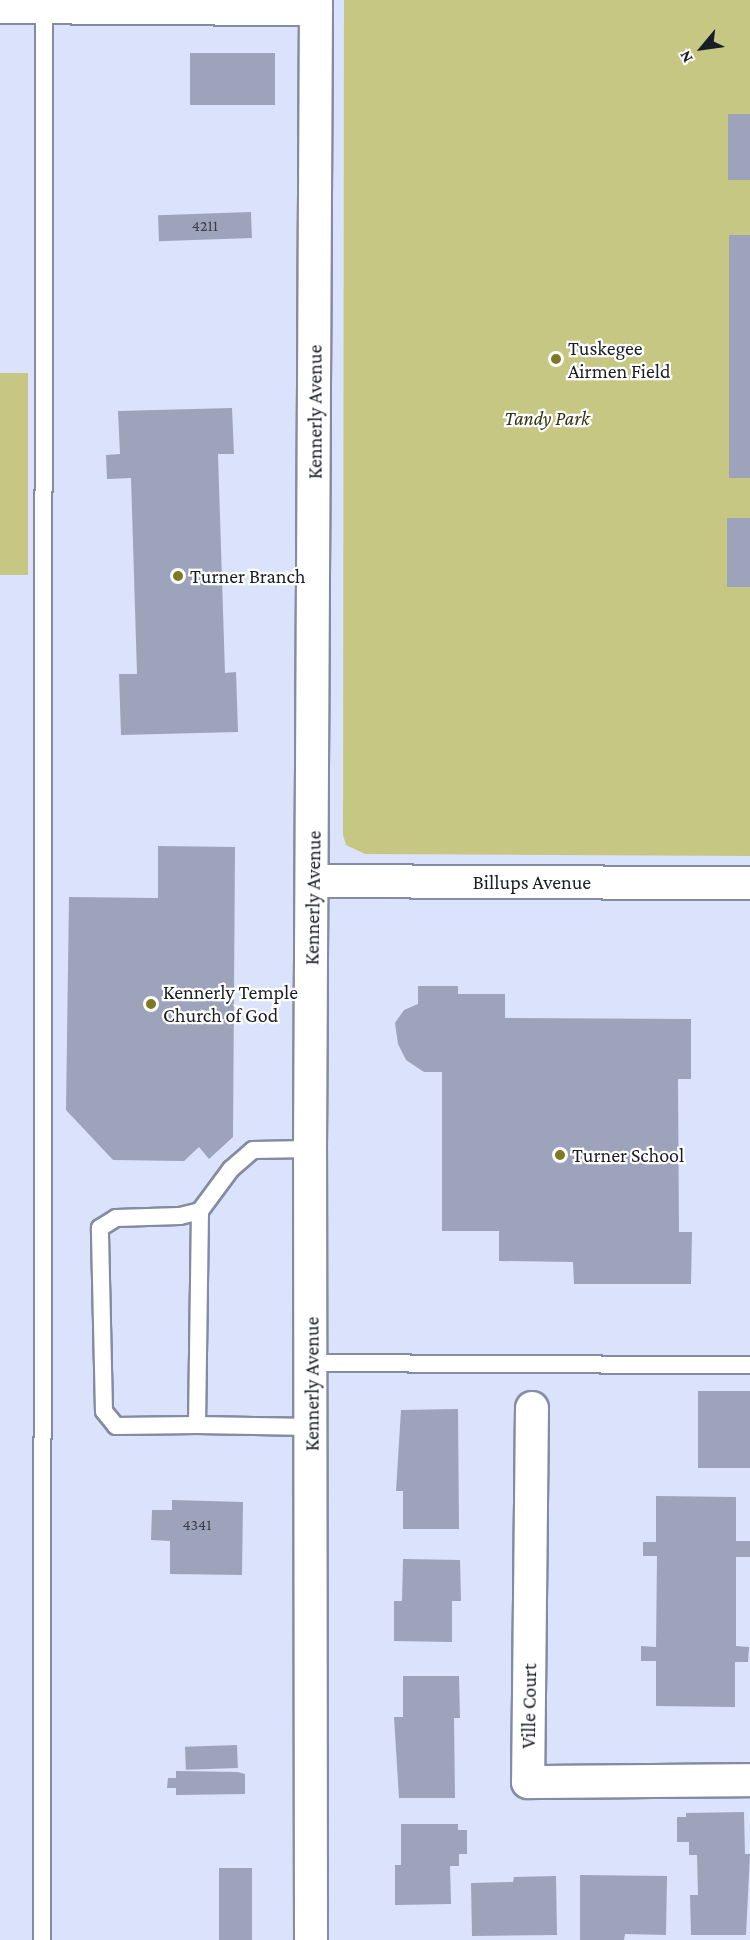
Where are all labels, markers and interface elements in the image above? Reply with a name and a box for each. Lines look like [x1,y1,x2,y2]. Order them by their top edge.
north arrow [672,18,732,78]
text: N [676,48,696,66]
house number: 4211 [192,216,218,236]
place label: Tuskegee Airmen Field [568,336,671,383]
street label: Kennerly Avenue [303,345,327,479]
marker: Tuskegee Airmen Field [549,352,563,366]
park label: Tandy Park [504,406,590,430]
place label: Turner Branch [190,564,305,588]
marker: Turner Branch [171,569,185,583]
street label: Kennerly Avenue [300,831,326,965]
street label: Billups Avenue [473,870,591,894]
place label: Kennerly Temple Church of God [163,981,298,1028]
marker: Kennerly Temple Church of God [144,997,158,1011]
place label: Turner School [572,1143,684,1167]
marker: Turner School [553,1148,567,1162]
street label: Kennerly Avenue [300,1317,324,1451]
house number: 4341 [182,1515,212,1535]
street label: Ville Court [516,1663,542,1749]

